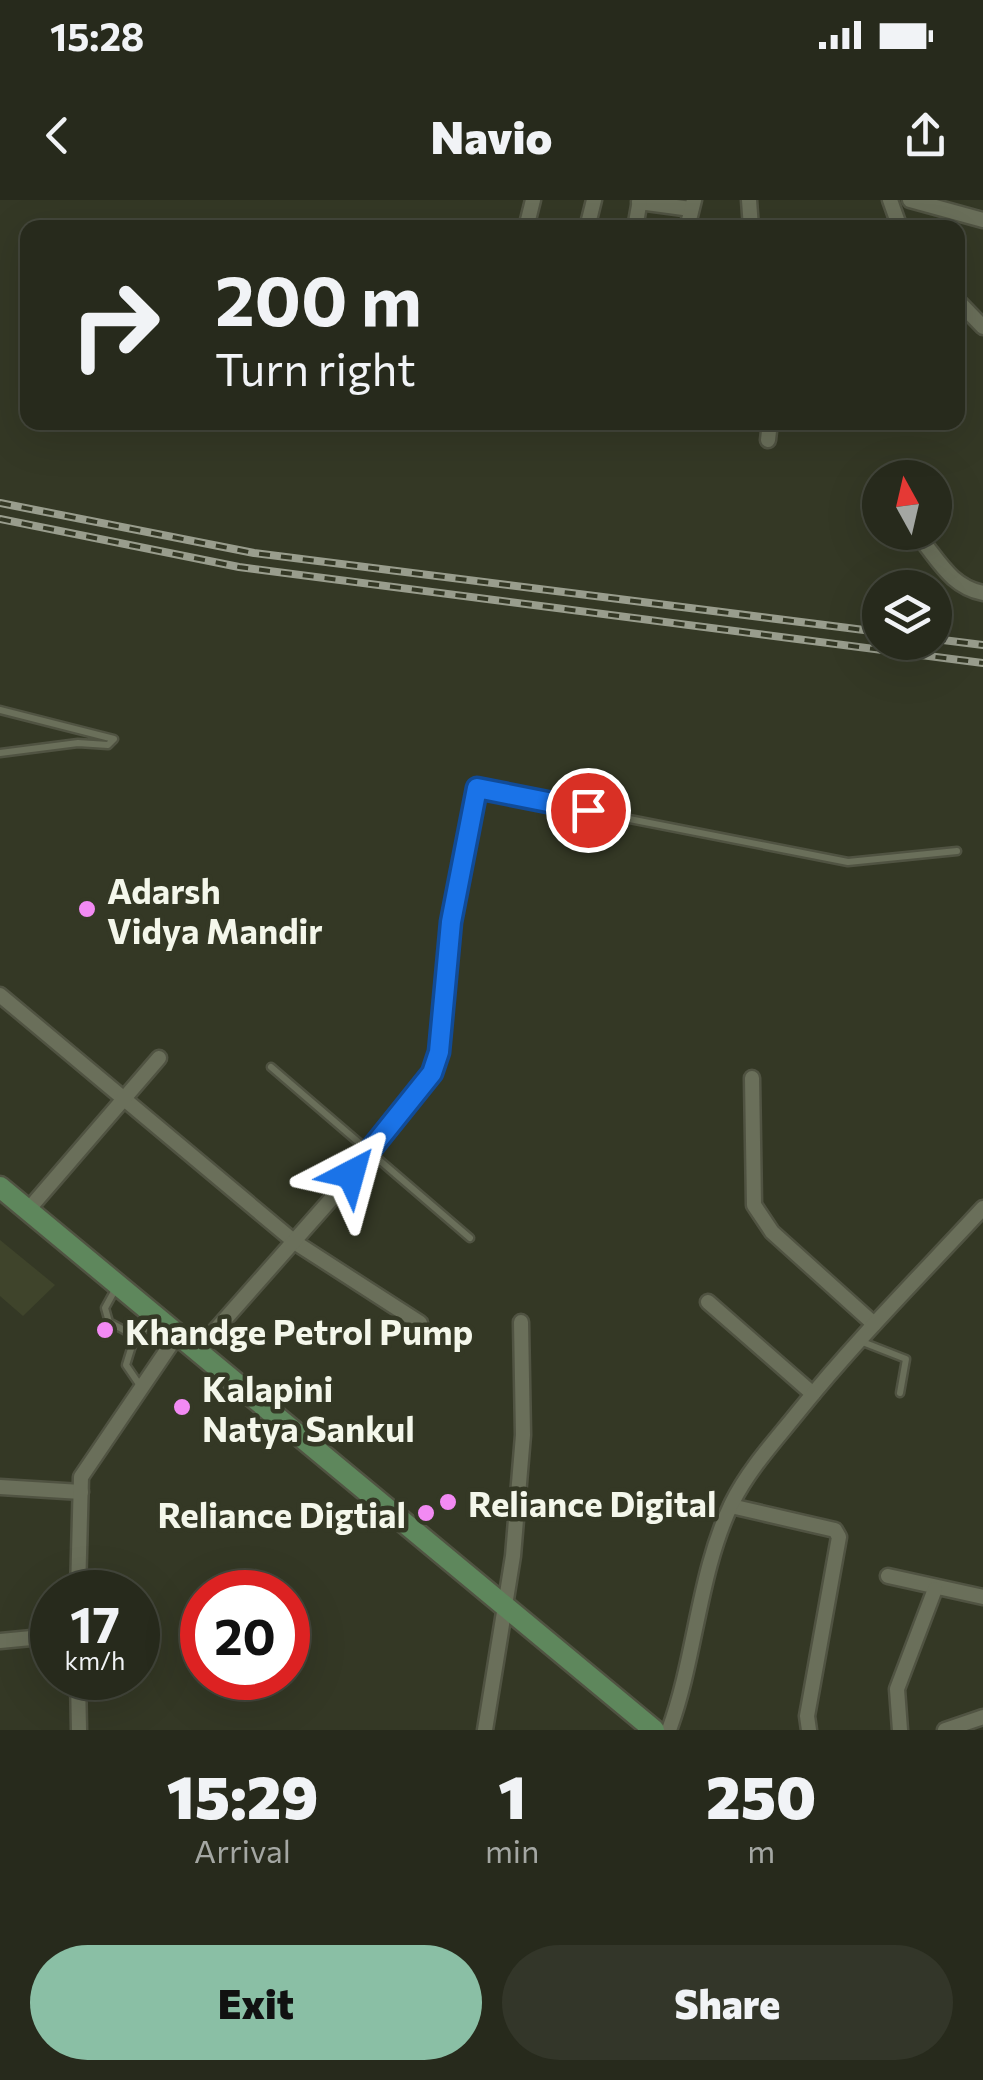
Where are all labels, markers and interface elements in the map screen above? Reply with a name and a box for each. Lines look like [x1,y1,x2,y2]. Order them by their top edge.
text: 15:28 [50,12,144,59]
icon: back [30,108,85,163]
text: Navio [431,108,552,163]
icon: share [898,108,953,163]
text: 200 m [215,255,422,340]
icon: right [50,260,180,390]
text: Turn right [215,340,416,395]
north arrow [862,460,952,550]
map controls [862,460,952,660]
button: layers [862,570,952,660]
pin [546,768,631,853]
icon: arrive [561,783,616,838]
place label: Adarsh Vidya Mandir [107,868,323,951]
marker: Adarsh Vidya Mandir [76,898,98,920]
position arrow [299,1122,403,1226]
place label: Khandge Petrol Pump [125,1309,473,1352]
marker: Khandge Petrol Pump [94,1319,116,1341]
place label: Kalapini Natya Sankul [202,1366,415,1449]
marker: Kalapini Natya Sankul [171,1396,193,1418]
place label: Reliance Digital [468,1481,717,1524]
marker: Reliance Digital [437,1491,459,1513]
place label: Reliance Digtial [157,1492,406,1535]
marker: Reliance Digtial [415,1502,437,1524]
speed limit sign: 20 [180,1570,310,1700]
text: 17 [70,1592,120,1653]
text: km/h [65,1645,125,1675]
text: 15:29 [167,1758,318,1831]
text: 1 [498,1758,526,1831]
text: 250 [706,1758,816,1831]
text: Arrival [194,1830,291,1870]
text: min [485,1830,539,1870]
text: m [747,1830,775,1870]
button: Exit [30,1945,482,2060]
button: Share [502,1945,953,2060]

